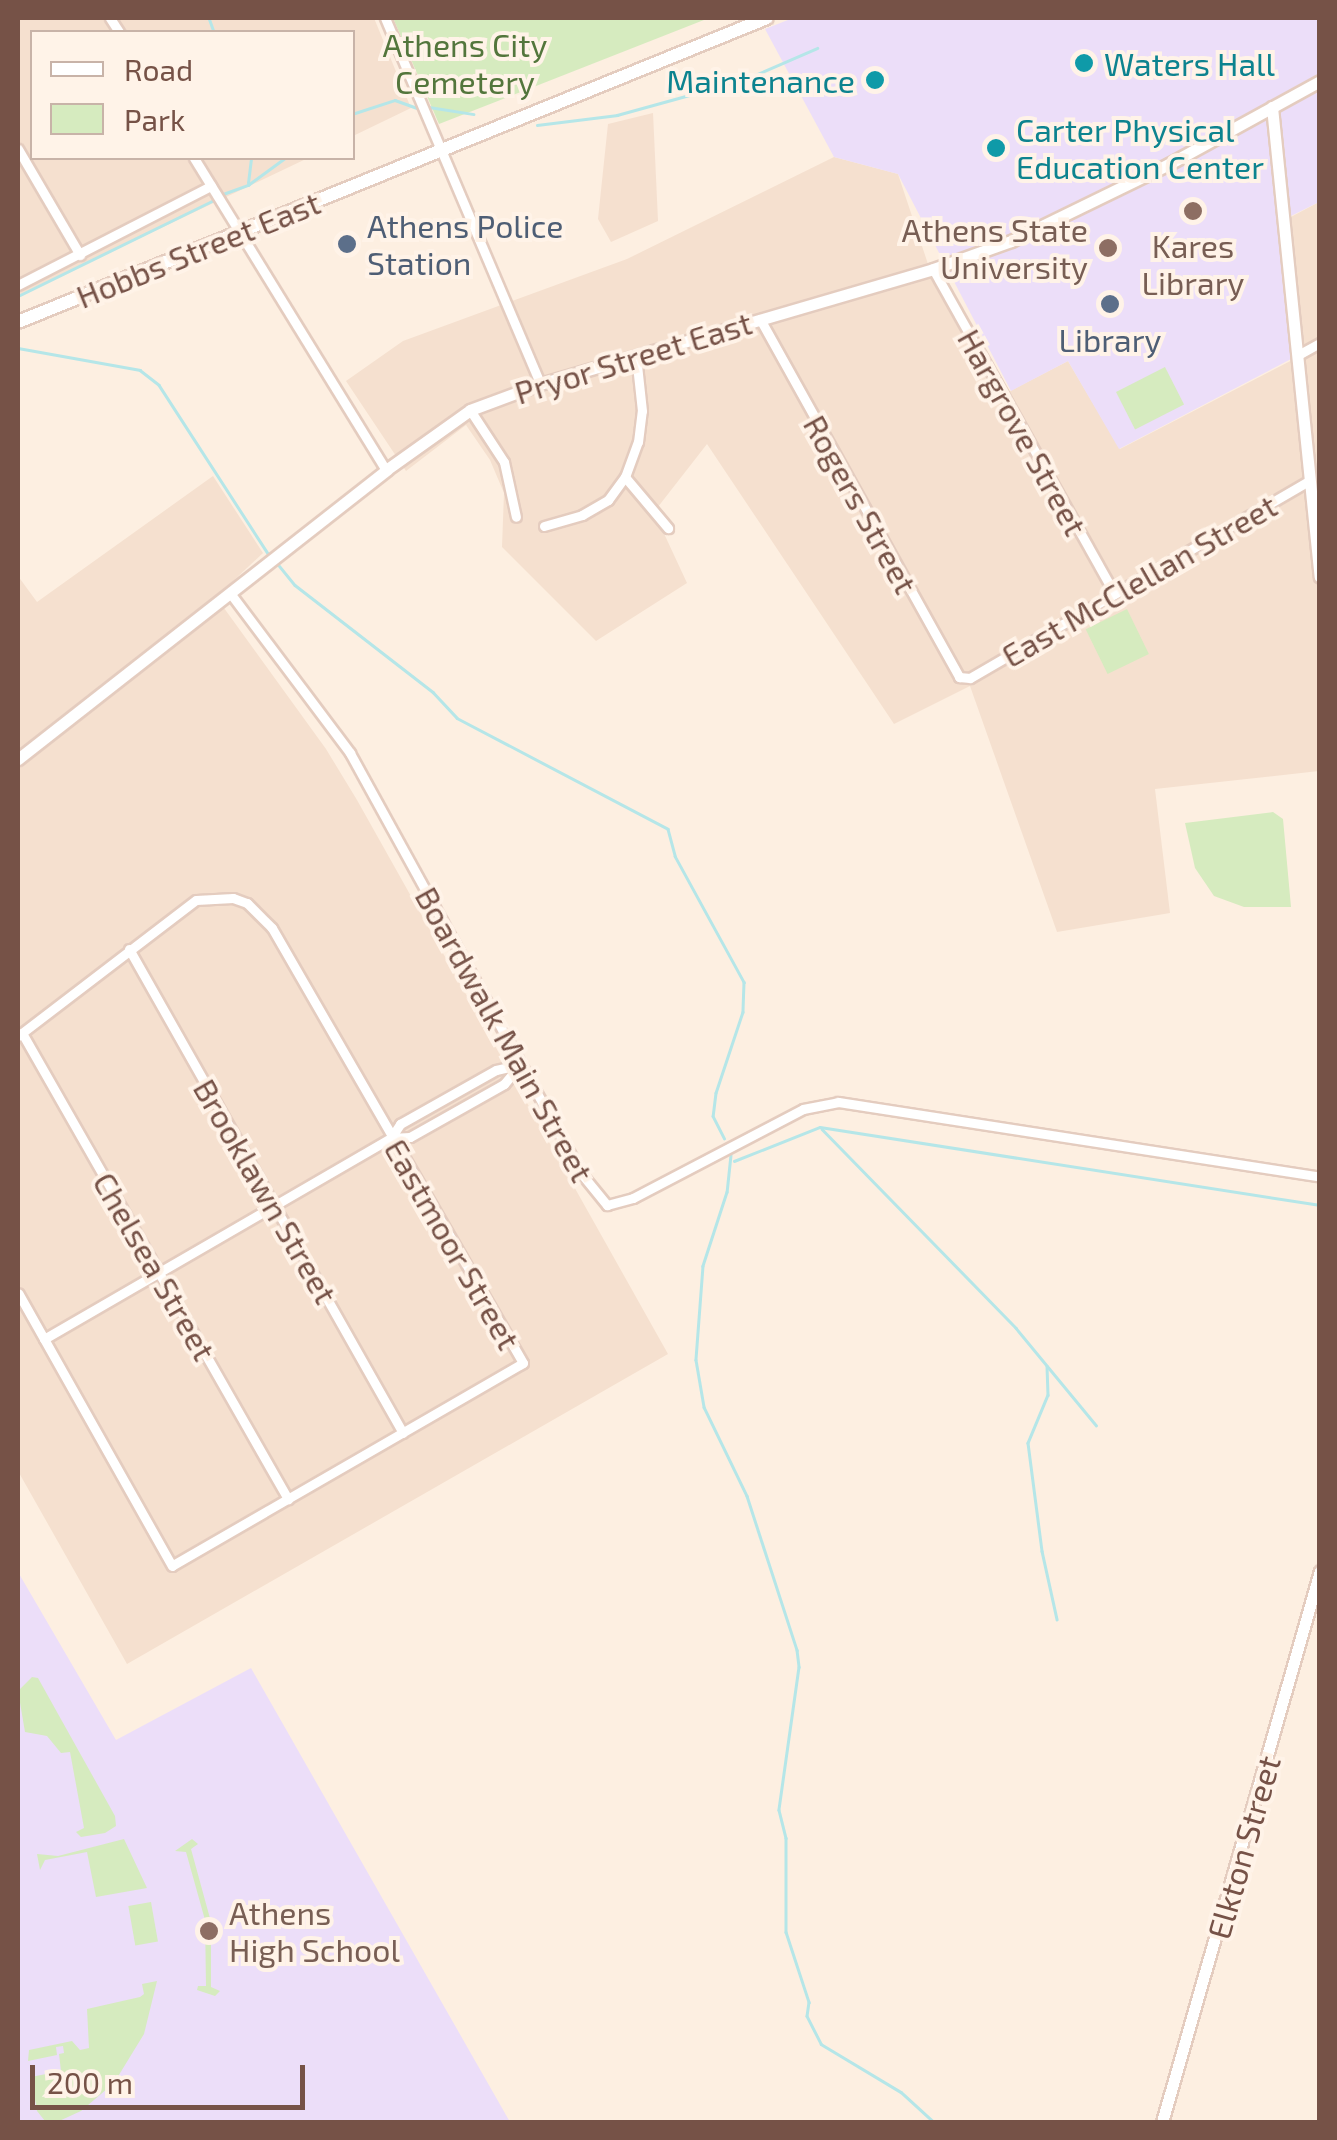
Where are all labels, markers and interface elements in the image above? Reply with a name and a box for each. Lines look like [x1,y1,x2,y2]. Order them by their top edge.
park label: Athens City Cemetery [383,26,547,101]
legend [30,30,355,160]
place label: Waters Hall [1104,44,1275,82]
text: Road [124,51,193,87]
marker: Waters Hall [1073,52,1095,74]
place label: Maintenance [666,61,855,99]
marker: Maintenance [864,69,886,91]
text: Park [124,101,185,137]
place label: Carter Physical Education Center [1016,111,1264,186]
marker: Carter Physical Education Center [985,137,1007,159]
street label: Hobbs Street East [71,183,325,315]
marker: Kares Library [1182,200,1204,222]
place label: Athens Police Station [367,207,563,282]
place label: Athens State University [902,211,1088,286]
place label: Kares Library [1142,227,1244,302]
marker: Athens Police Station [336,233,358,255]
marker: Athens State University [1097,237,1119,259]
marker: Library [1099,293,1121,315]
street label: Pryor Street East [509,303,757,411]
place label: Library [1059,320,1161,358]
street label: Hargrove Street [950,322,1096,542]
street label: Rogers Street [796,408,926,600]
street label: East McClellan Street [995,486,1283,674]
street label: Boardwalk Main Street [408,880,602,1188]
street label: Brooklawn Street [186,1072,346,1310]
street label: Eastmoor Street [377,1132,529,1356]
street label: Chelsea Street [86,1165,224,1367]
street label: Elkton Street [1199,1751,1287,1943]
place label: Athens High School [229,1894,400,1969]
marker: Athens High School [198,1920,220,1942]
scale bar [35,2045,310,2107]
text: 200 m [47,2064,133,2100]

